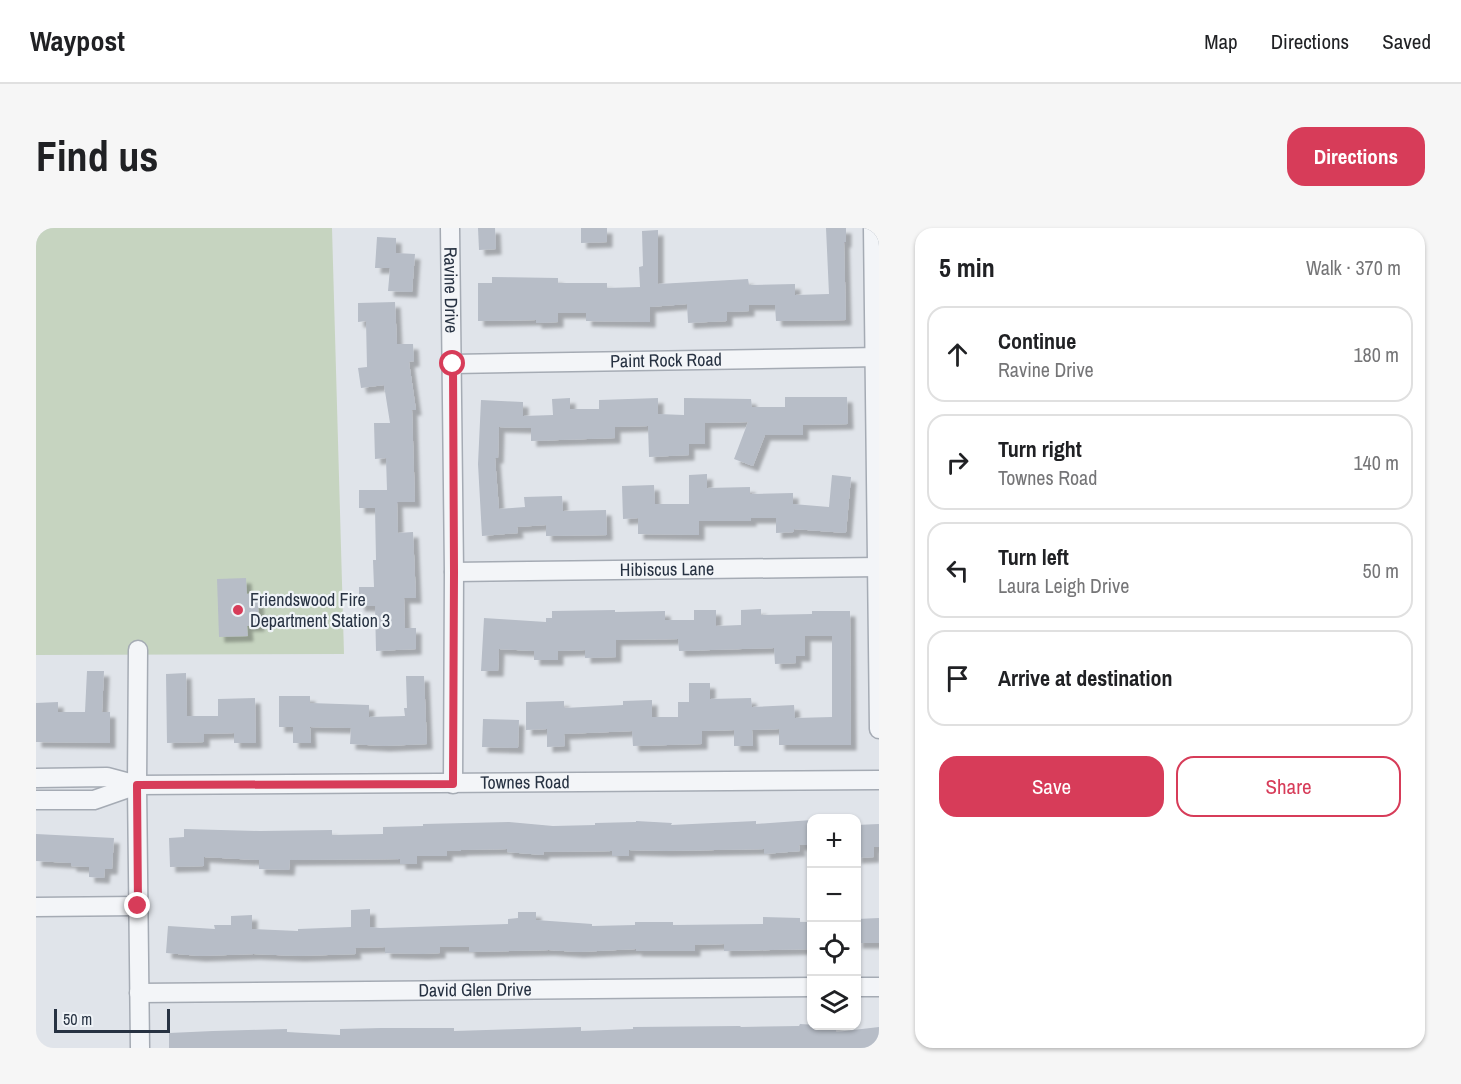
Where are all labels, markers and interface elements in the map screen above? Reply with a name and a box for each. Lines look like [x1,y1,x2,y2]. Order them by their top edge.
text: Waypost [30,22,125,60]
text: Map [1204,27,1238,56]
text: Directions [1271,27,1349,56]
text: Saved [1382,27,1431,56]
button: Directions [1287,127,1425,186]
text: Find us [36,128,158,184]
street label: Ravine Drive [438,247,464,333]
text: 5 min [939,250,995,285]
text: Walk · 370 m [1306,254,1401,281]
text: Continue [998,326,1076,356]
icon: ahead [941,338,974,371]
text: 180 m [1353,341,1399,368]
street label: Paint Rock Road [610,347,722,373]
route start [439,350,465,376]
text: Ravine Drive [998,356,1094,383]
text: Turn right [998,434,1082,464]
icon: right [941,446,974,479]
text: 140 m [1353,449,1399,476]
text: Townes Road [998,464,1097,491]
text: Turn left [998,542,1069,572]
icon: left [941,554,974,587]
street label: Hibiscus Lane [620,556,714,582]
text: 50 m [1363,557,1399,584]
text: Laura Leigh Drive [998,572,1129,599]
place label: Friendswood Fire Department Station 3 [250,587,390,633]
marker: Friendswood Fire Department Station 3 [231,603,245,617]
icon: arrive [941,662,974,695]
text: Arrive at destination [998,663,1172,693]
button: Save [939,756,1164,817]
button: Share [1176,756,1401,817]
street label: Townes Road [480,769,570,795]
map controls [807,814,861,1030]
button: + [807,814,861,868]
button: − [807,868,861,922]
route end [124,892,150,918]
button: locate [807,922,861,976]
button: layers [807,976,861,1030]
street label: David Glen Drive [418,977,532,1003]
scale bar [54,1006,170,1034]
text: 50 m [63,1008,92,1030]

